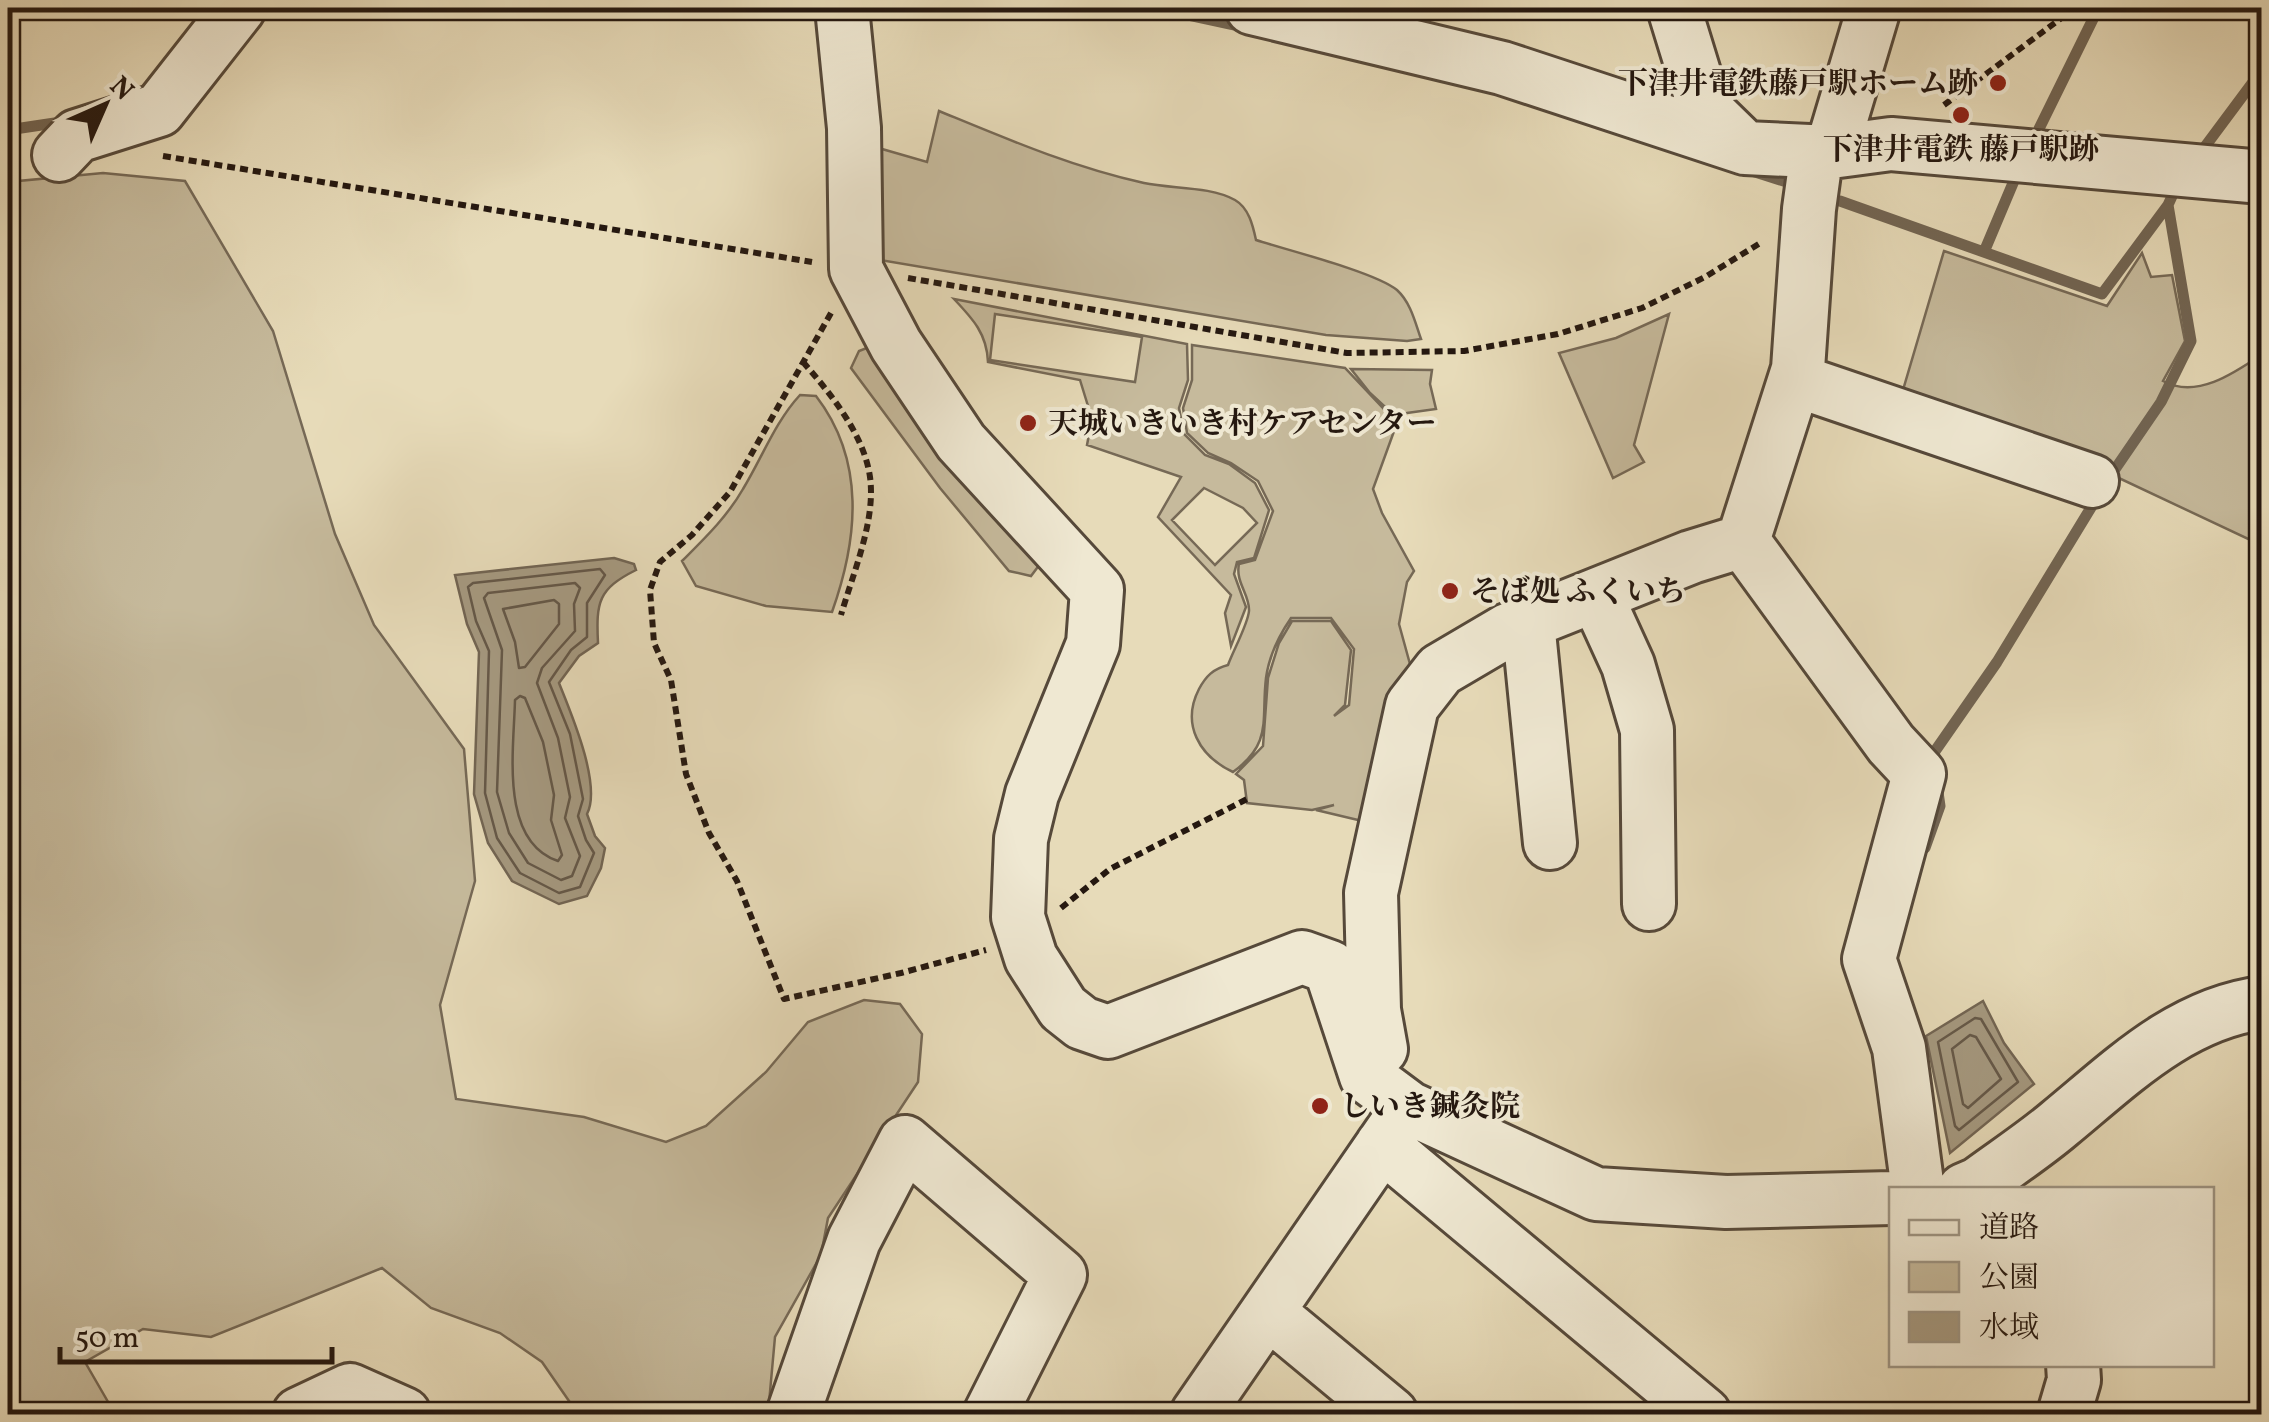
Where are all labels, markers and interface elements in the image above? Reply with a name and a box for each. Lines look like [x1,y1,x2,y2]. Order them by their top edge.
north arrow [55,55,155,155]
place label: 下津井電鉄藤戸駅ホーム跡 [1618,64,1978,106]
text: N [100,68,142,110]
marker: 下津井電鉄藤戸駅ホーム跡 [1987,72,2009,94]
marker: 下津井電鉄 藤戸駅跡 [1950,104,1972,126]
place label: 下津井電鉄 藤戸駅跡 [1823,130,2099,172]
place label: 天城いきいき村ケアセンター [1048,404,1437,446]
marker: 天城いきいき村ケアセンター [1017,412,1039,434]
place label: そば処 ふくいち [1470,572,1686,614]
marker: そば処 ふくいち [1439,580,1461,602]
place label: しいき鍼灸院 [1340,1087,1520,1129]
marker: しいき鍼灸院 [1309,1095,1331,1117]
legend [1889,1187,2214,1367]
text: 道路 [1979,1208,2039,1250]
text: 公園 [1979,1258,2039,1300]
scale bar [60,1302,332,1364]
text: 水域 [1979,1308,2039,1350]
text: 50 m [75,1318,139,1360]

